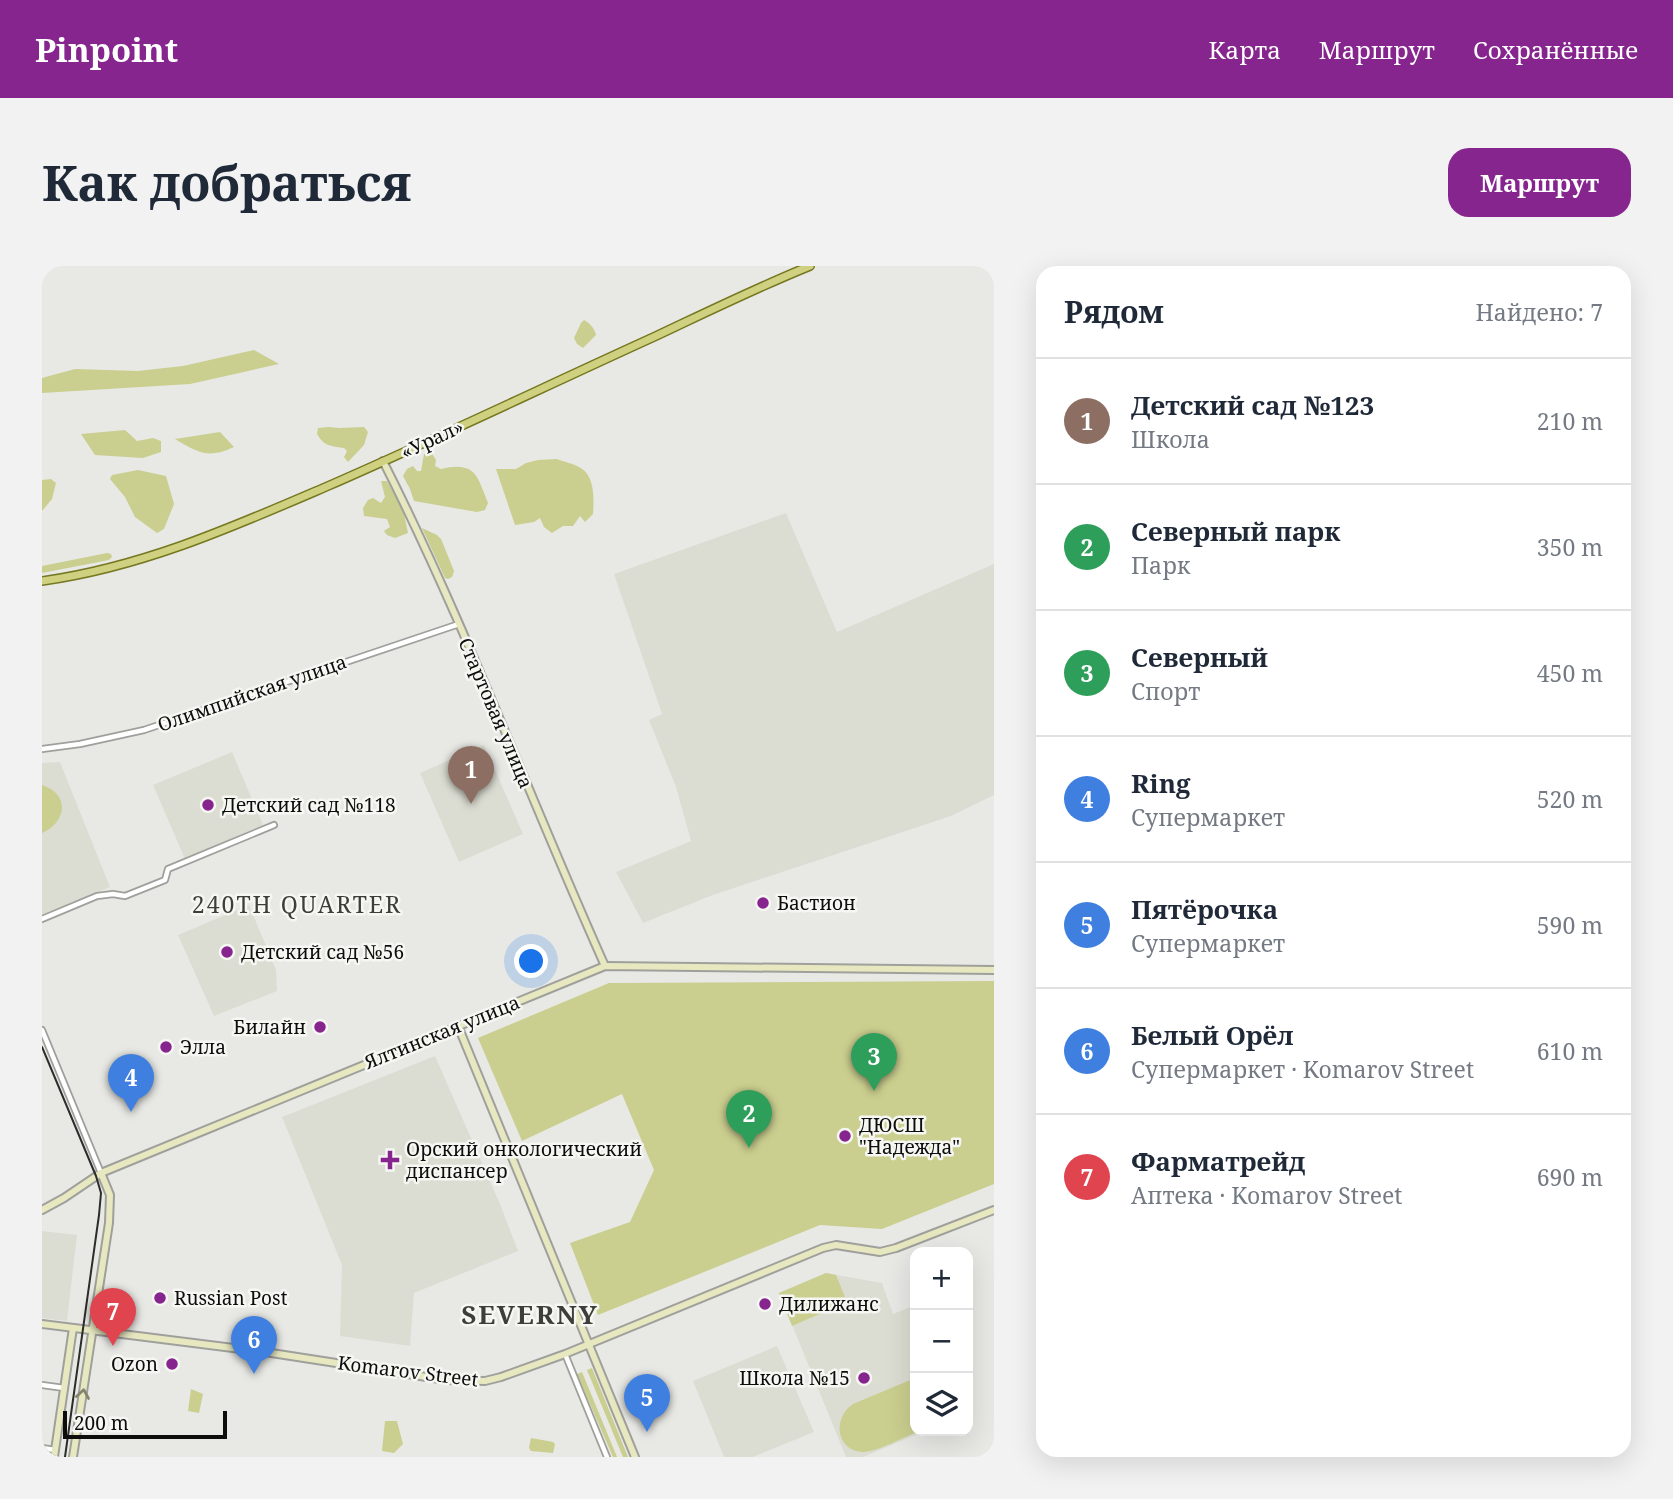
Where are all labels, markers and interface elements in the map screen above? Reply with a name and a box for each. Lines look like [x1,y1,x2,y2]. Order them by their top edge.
text: Pinpoint [35,27,178,72]
text: Карта [1209,33,1281,66]
text: Маршрут [1319,33,1435,66]
text: Сохранённые [1473,33,1638,66]
button: Маршрут [1448,148,1631,217]
text: Как добраться [42,149,411,215]
text: Рядом [1064,291,1164,332]
text: Найдено: 7 [1475,296,1603,328]
text: Детский сад №123 [1131,387,1374,423]
text: 1 [1081,405,1094,437]
text: 210 m [1537,405,1603,437]
street label: «Урал» [396,413,468,465]
text: Школа [1131,423,1210,455]
text: Северный парк [1131,513,1340,549]
text: 2 [1081,531,1094,563]
text: 350 m [1537,531,1603,563]
text: Парк [1131,549,1190,581]
street label: Стартовая улица [452,634,540,792]
text: Северный [1131,639,1268,675]
street label: Олимпийская улица [154,648,350,738]
text: 3 [1081,657,1094,689]
text: 450 m [1537,657,1603,689]
text: Спорт [1131,675,1200,707]
pin: 1 [448,746,494,804]
text: Ring [1131,765,1191,801]
text: 4 [1081,783,1094,815]
text: 520 m [1537,783,1603,815]
place label: Детский сад №118 [222,792,396,818]
marker: Детский сад №118 [200,797,216,813]
text: Супермаркет [1131,801,1285,833]
district label: 240TH QUARTER [192,888,402,920]
place label: Бастион [777,890,856,916]
text: Пятёрочка [1131,891,1278,927]
marker: Бастион [755,895,771,911]
text: 5 [1081,909,1094,941]
text: 590 m [1537,909,1603,941]
text: Супермаркет [1131,927,1285,959]
place label: Детский сад №56 [241,939,404,965]
marker: Детский сад №56 [219,944,235,960]
your location [514,944,548,978]
street label: Ялтинская улица [359,989,524,1075]
place label: Билайн [233,1014,306,1040]
text: Белый Орёл [1131,1017,1293,1053]
marker: Билайн [312,1019,328,1035]
pin: 3 [851,1033,897,1091]
place label: Элла [180,1034,226,1060]
text: 6 [1081,1035,1094,1067]
text: 610 m [1537,1035,1603,1067]
marker: Элла [158,1039,174,1055]
text: Супермаркет · Komarov Street [1131,1053,1474,1085]
pin: 4 [108,1054,154,1112]
pin: 2 [726,1090,772,1148]
place label: ДЮСШ "Надежда" [859,1112,960,1160]
marker: ДЮСШ "Надежда" [837,1128,853,1144]
place label: Орский онкологический диспансер [406,1136,642,1184]
text: Фарматрейд [1131,1143,1305,1179]
marker: Орский онкологический диспансер [380,1150,400,1170]
text: 7 [1081,1161,1094,1193]
text: 690 m [1537,1161,1603,1193]
text: Аптека · Komarov Street [1131,1179,1402,1211]
map controls [910,1247,973,1436]
button: + [910,1247,973,1310]
place label: Russian Post [174,1285,288,1311]
pin: 7 [90,1288,136,1346]
marker: Russian Post [152,1290,168,1306]
place label: Дилижанс [779,1291,879,1317]
district label: SEVERNY [461,1296,599,1332]
marker: Дилижанс [757,1296,773,1312]
button: − [910,1310,973,1373]
pin: 6 [231,1316,277,1374]
street label: Komarov Street [336,1349,480,1393]
place label: Ozon [111,1351,158,1377]
marker: Ozon [164,1356,180,1372]
place label: Школа №15 [739,1365,850,1391]
marker: Школа №15 [856,1370,872,1386]
button: layers [910,1373,973,1436]
pin: 5 [624,1374,670,1432]
one-way arrow [75,1388,90,1400]
scale bar [63,1408,228,1440]
text: 200 m [74,1410,129,1436]

